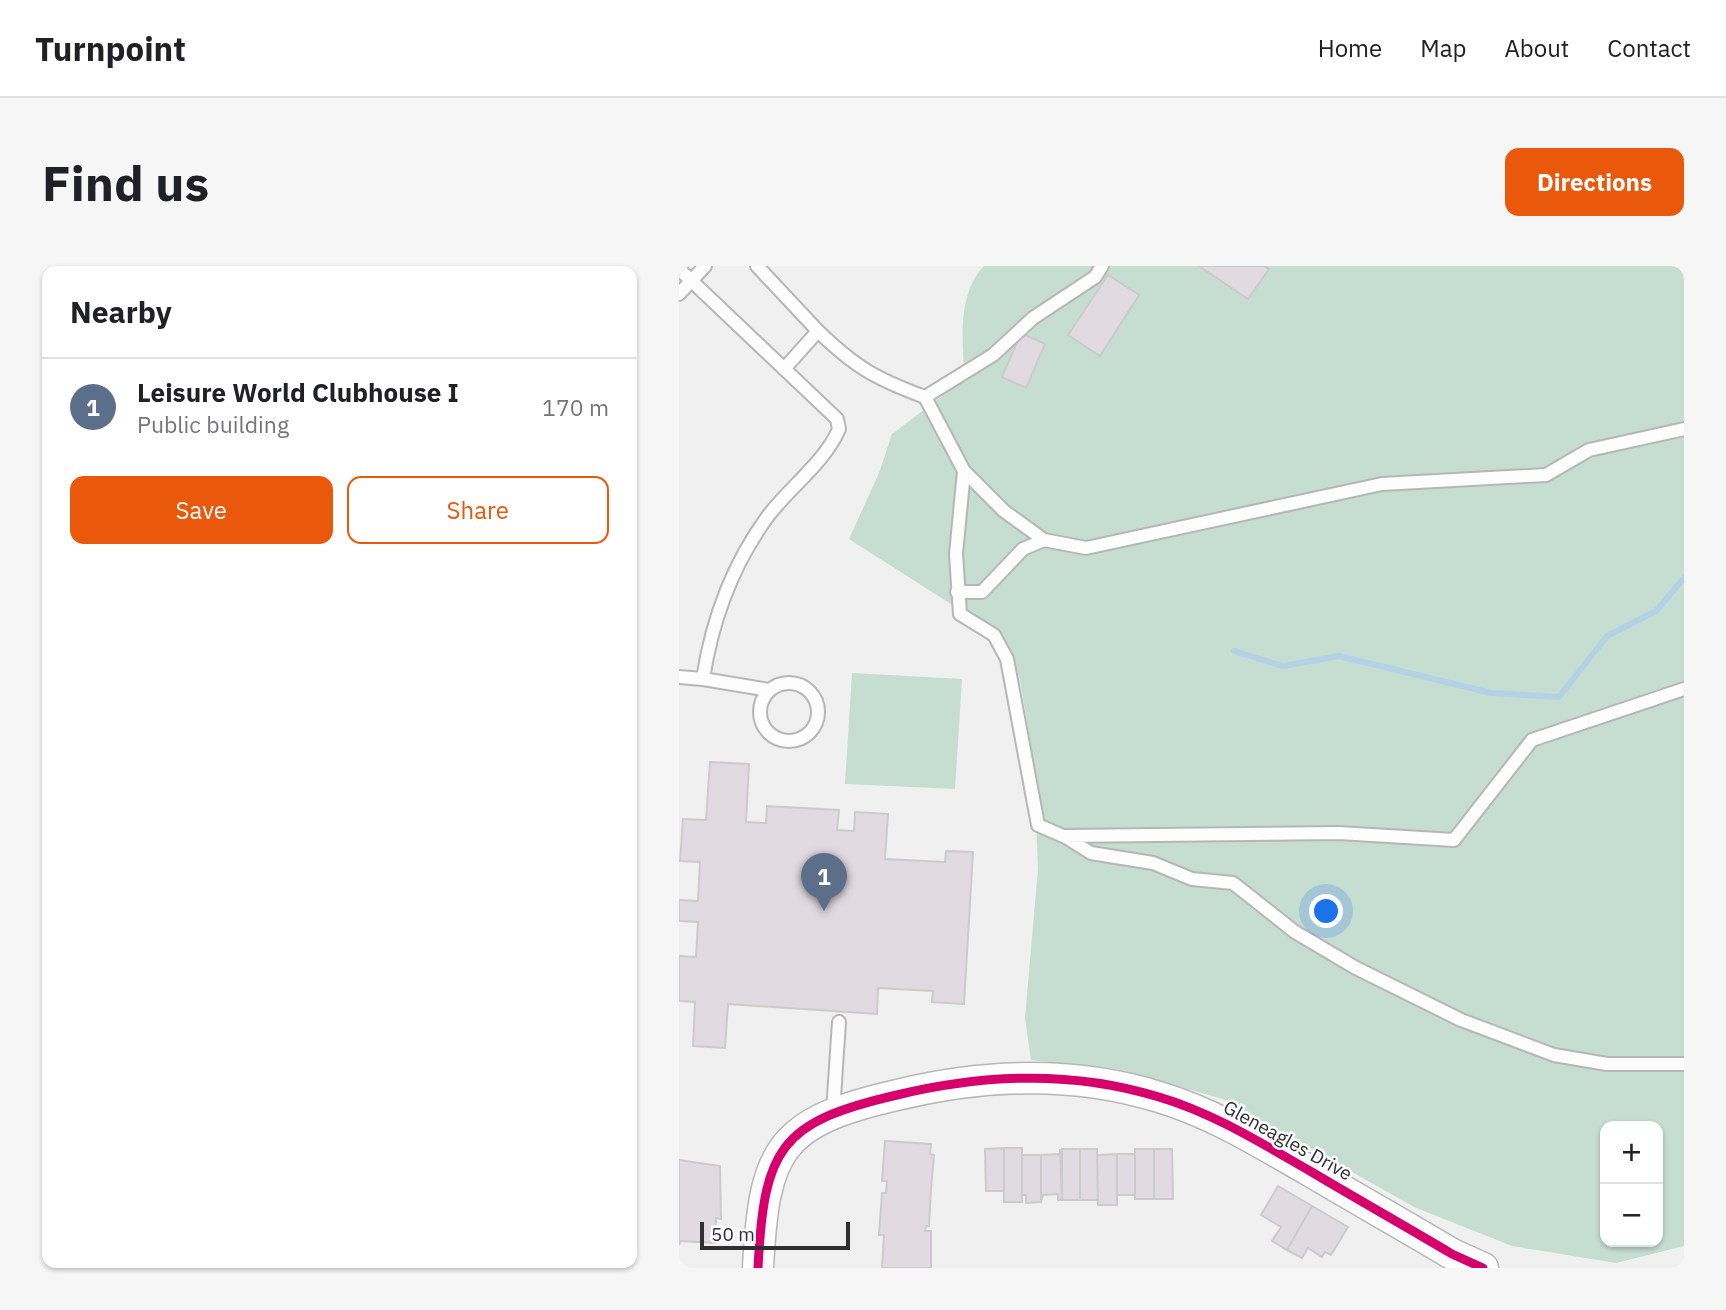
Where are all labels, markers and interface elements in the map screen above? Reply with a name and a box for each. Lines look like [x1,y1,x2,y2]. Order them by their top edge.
text: Turnpoint [35,27,186,70]
text: Home [1318,32,1382,64]
text: Map [1420,32,1466,64]
text: About [1504,32,1569,64]
text: Contact [1607,32,1691,64]
button: Directions [1505,148,1684,216]
text: Find us [42,151,209,214]
text: Nearby [70,292,172,331]
text: Leisure World Clubhouse I [137,375,459,409]
text: 1 [86,392,100,422]
text: 170 m [542,392,609,422]
text: Public building [137,409,289,439]
button: Save [70,476,333,544]
button: Share [347,476,609,544]
pin: 1 [801,853,847,911]
your location [1309,894,1343,928]
street label: Gleneagles Drive [1219,1095,1357,1185]
map controls [1600,1121,1663,1247]
button: + [1600,1121,1663,1184]
button: − [1600,1184,1663,1247]
scale bar [700,1219,851,1251]
text: 50 m [711,1222,755,1246]

